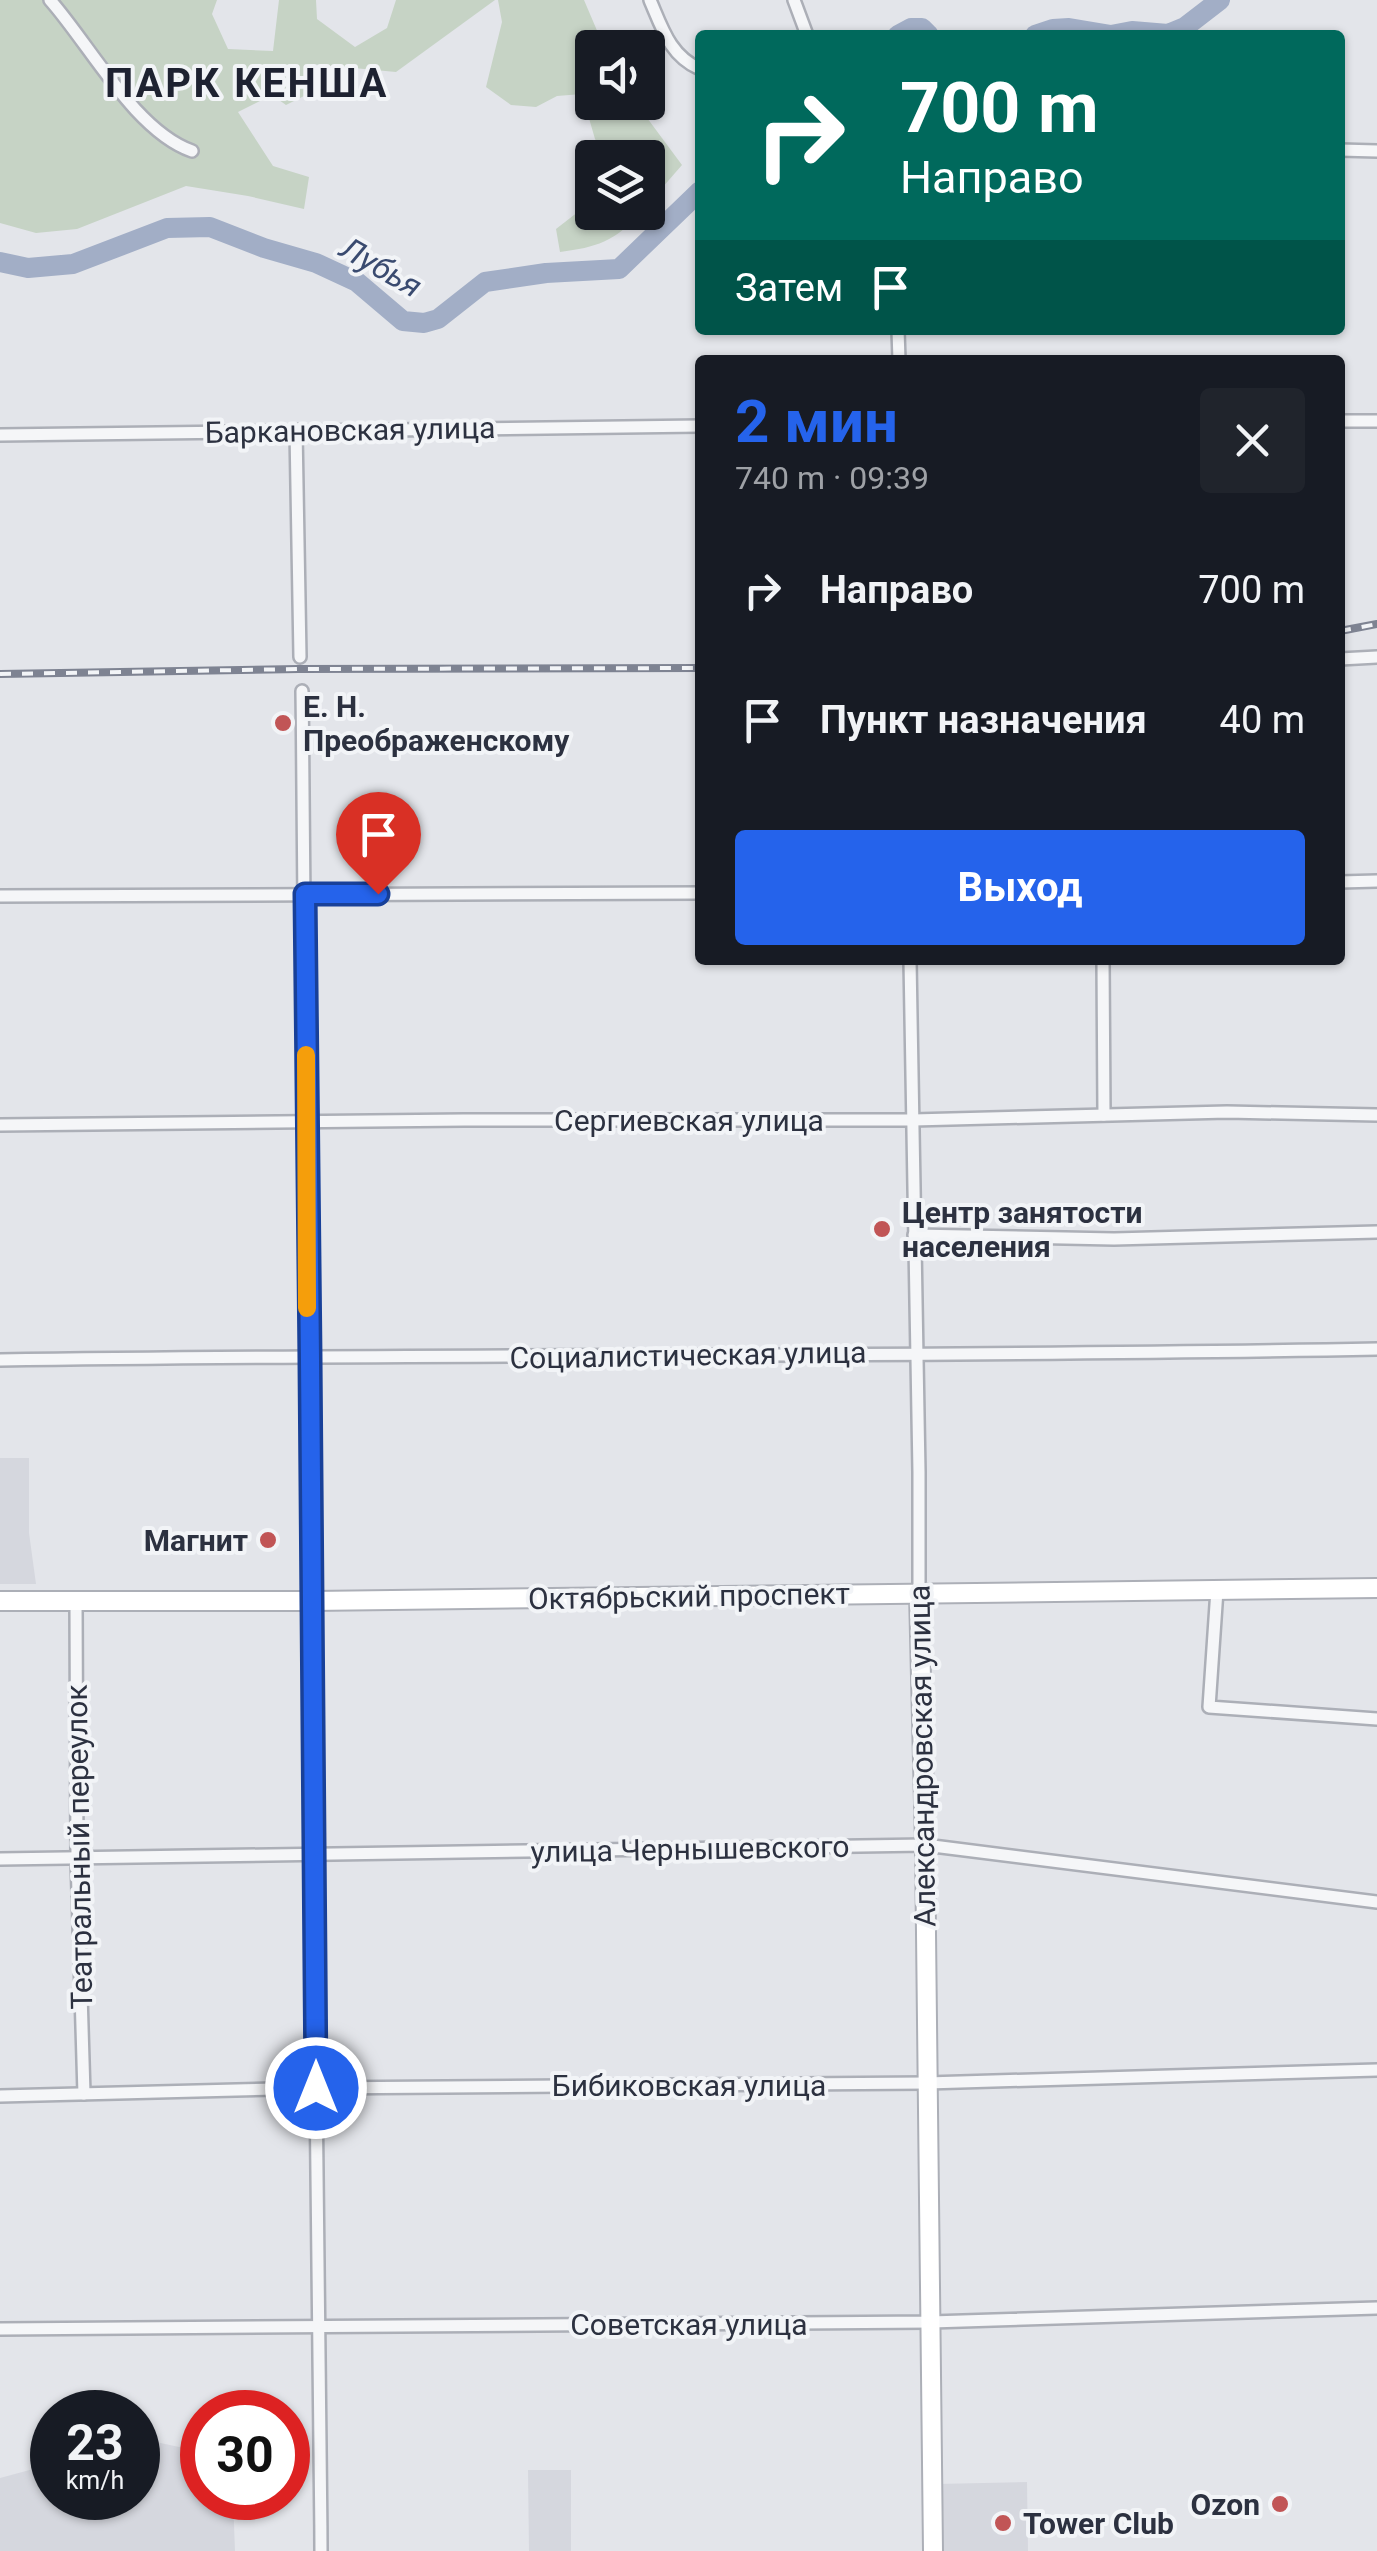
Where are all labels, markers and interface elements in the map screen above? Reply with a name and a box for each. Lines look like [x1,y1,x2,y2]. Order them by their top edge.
map controls [575,30,665,230]
button: sound [575,30,665,120]
district label: ПАРК КЕНША [105,60,389,107]
text: 700 m [900,67,1099,149]
icon: right [735,70,865,200]
button: layers [575,140,665,230]
text: Направо [900,151,1084,204]
water label: Лубья [333,228,428,305]
icon: arrive [863,260,918,315]
text: Затем [735,266,843,310]
text: 2 мин [735,386,898,457]
button: close [1200,388,1305,493]
street label: Баркановская улица [204,410,496,450]
text: 740 m · 09:39 [735,459,929,497]
icon: right [735,563,790,618]
text: Направо [820,568,973,612]
text: 700 m [1198,568,1305,612]
place label: Е. Н. Преображенскому [303,689,570,758]
icon: arrive [735,693,790,748]
text: Пункт назначения [820,698,1147,742]
text: 40 m [1220,698,1305,742]
marker: Е. Н. Преображенскому [272,712,294,734]
pin [336,792,421,895]
icon: arrive [351,807,406,862]
button: Выход [735,830,1305,945]
street label: Сергиевская улица [554,1103,824,1138]
place label: Центр занятости населения [902,1195,1143,1264]
marker: Центр занятости населения [871,1218,893,1240]
street label: Социалистическая улица [509,1334,867,1376]
place label: Магнит [144,1523,248,1558]
marker: Магнит [257,1529,279,1551]
street label: Октябрьский проспект [528,1576,850,1616]
street label: Александровская улица [902,1585,942,1927]
street label: Театральный переулок [59,1684,99,2010]
street label: улица Чернышевского [530,1829,850,1869]
position arrow [264,2036,368,2140]
street label: Бибиковская улица [552,2068,826,2103]
street label: Советская улица [570,2307,808,2342]
speed limit sign: 30 [180,2390,310,2520]
text: 23 [66,2414,124,2472]
text: km/h [66,2466,124,2495]
place label: Ozon [1191,2487,1260,2522]
marker: Ozon [1269,2493,1291,2515]
place label: Tower Club [1023,2506,1174,2541]
marker: Tower Club [992,2512,1014,2534]

